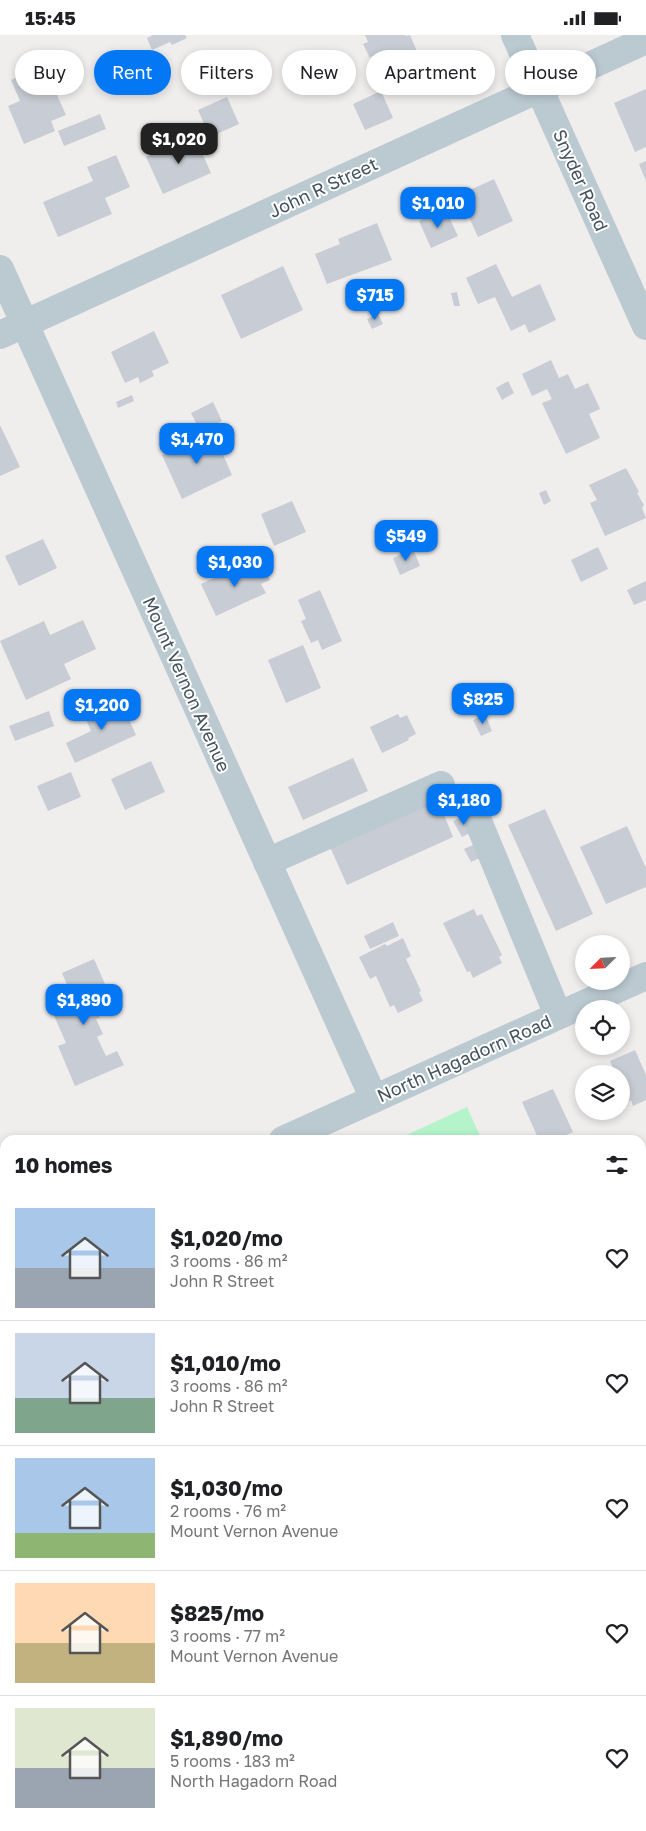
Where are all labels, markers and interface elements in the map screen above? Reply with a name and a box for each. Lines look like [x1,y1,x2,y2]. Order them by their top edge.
text: 15:45 [25,6,76,29]
chip: Buy [15,50,84,95]
chip: Rent [94,50,171,95]
chip: Filters [181,50,272,95]
chip: New [282,50,356,95]
chip: Apartment [366,50,495,95]
chip: House [505,50,596,95]
pin: $1,020 [138,123,220,165]
street label: Snyder Road [549,126,613,234]
text: $1,020 [152,129,206,149]
street label: John R Street [265,152,381,222]
pin: $1,010 [397,187,479,229]
text: $1,010 [411,193,465,213]
pin: $715 [345,279,405,321]
text: $715 [356,285,394,305]
pin: $1,470 [156,423,238,465]
text: $1,470 [170,429,224,449]
pin: $549 [376,519,436,562]
text: $549 [386,526,426,546]
pin: $1,030 [194,545,276,588]
text: $1,030 [208,552,262,572]
street label: Mount Vernon Avenue [138,593,236,775]
pin: $825 [453,683,513,725]
pin: $1,200 [61,689,143,731]
text: $825 [463,689,503,709]
text: $1,200 [75,695,129,715]
pin: $1,180 [423,783,505,826]
text: $1,180 [438,790,490,810]
north arrow [575,935,630,990]
map controls [575,935,630,1120]
pin: $1,890 [43,983,125,1026]
text: $1,890 [57,990,111,1010]
button: locate [575,1000,630,1055]
street label: North Hagadorn Road [374,1010,554,1106]
button: layers [575,1065,630,1120]
icon: filters [603,1151,631,1179]
text: 10 homes [15,1152,113,1178]
text: $1,020/mo [170,1225,283,1251]
icon: home [55,1228,115,1288]
icon: heart [603,1244,631,1272]
text: 3 rooms · 86 m² [170,1251,287,1271]
text: John R Street [170,1271,274,1291]
text: $1,010/mo [170,1350,281,1376]
icon: home [55,1353,115,1413]
icon: heart [603,1369,631,1397]
text: 3 rooms · 86 m² [170,1376,287,1396]
text: John R Street [170,1396,274,1416]
text: $1,030/mo [170,1475,283,1501]
icon: home [55,1478,115,1538]
icon: heart [603,1494,631,1522]
text: 2 rooms · 76 m² [170,1501,286,1521]
text: Mount Vernon Avenue [170,1521,338,1541]
text: $825/mo [170,1600,264,1626]
icon: home [55,1603,115,1663]
icon: heart [603,1619,631,1647]
text: 3 rooms · 77 m² [170,1626,285,1646]
text: Mount Vernon Avenue [170,1646,338,1666]
text: $1,890/mo [170,1725,283,1751]
icon: home [55,1728,115,1788]
icon: heart [603,1744,631,1772]
text: 5 rooms · 183 m² [170,1751,295,1771]
text: North Hagadorn Road [170,1771,337,1791]

